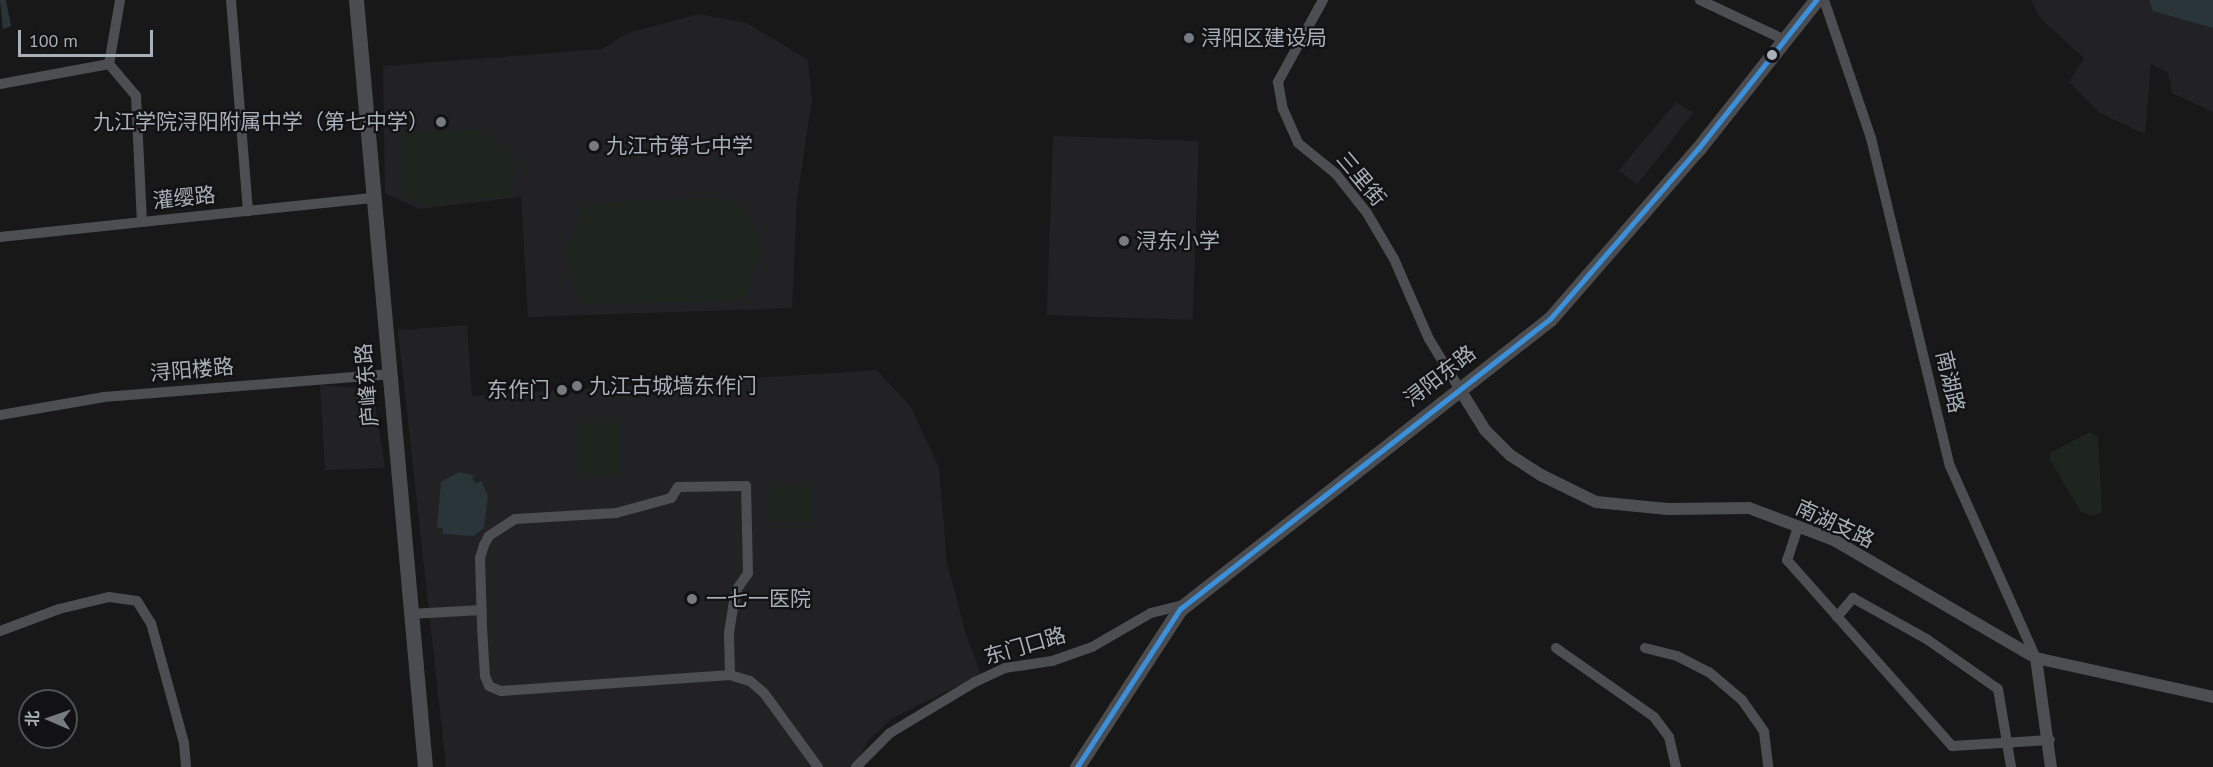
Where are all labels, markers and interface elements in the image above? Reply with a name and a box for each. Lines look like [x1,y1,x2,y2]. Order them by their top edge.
scale bar [21,18,156,56]
place label: 浔阳区建设局 [1201,25,1327,51]
text: 100 m [29,29,78,52]
marker: 浔阳区建设局 [1182,31,1196,45]
unlabelled marker [1766,49,1778,61]
place label: 九江学院浔阳附属中学（第七中学） [93,109,429,135]
marker: 九江学院浔阳附属中学（第七中学） [434,115,448,129]
place label: 九江市第七中学 [606,133,753,159]
marker: 九江市第七中学 [587,139,601,153]
street label: 三里街 [1331,147,1391,211]
street label: 灌缨路 [151,182,217,214]
place label: 浔东小学 [1136,228,1220,254]
marker: 浔东小学 [1117,234,1131,248]
street label: 浔阳东路 [1399,340,1481,412]
street label: 庐峰东路 [351,342,383,428]
street label: 南湖路 [1931,348,1969,416]
street label: 浔阳楼路 [149,354,235,386]
place label: 九江古城墙东作门 [589,373,757,399]
place label: 东作门 [487,377,550,403]
marker: 九江古城墙东作门 [570,379,584,393]
marker: 东作门 [555,383,569,397]
street label: 南湖支路 [1792,495,1878,553]
place label: 一七一医院 [706,586,811,612]
marker: 一七一医院 [683,590,701,608]
street label: 东门口路 [981,622,1069,670]
north arrow [18,689,78,749]
text: 北 [22,710,42,727]

